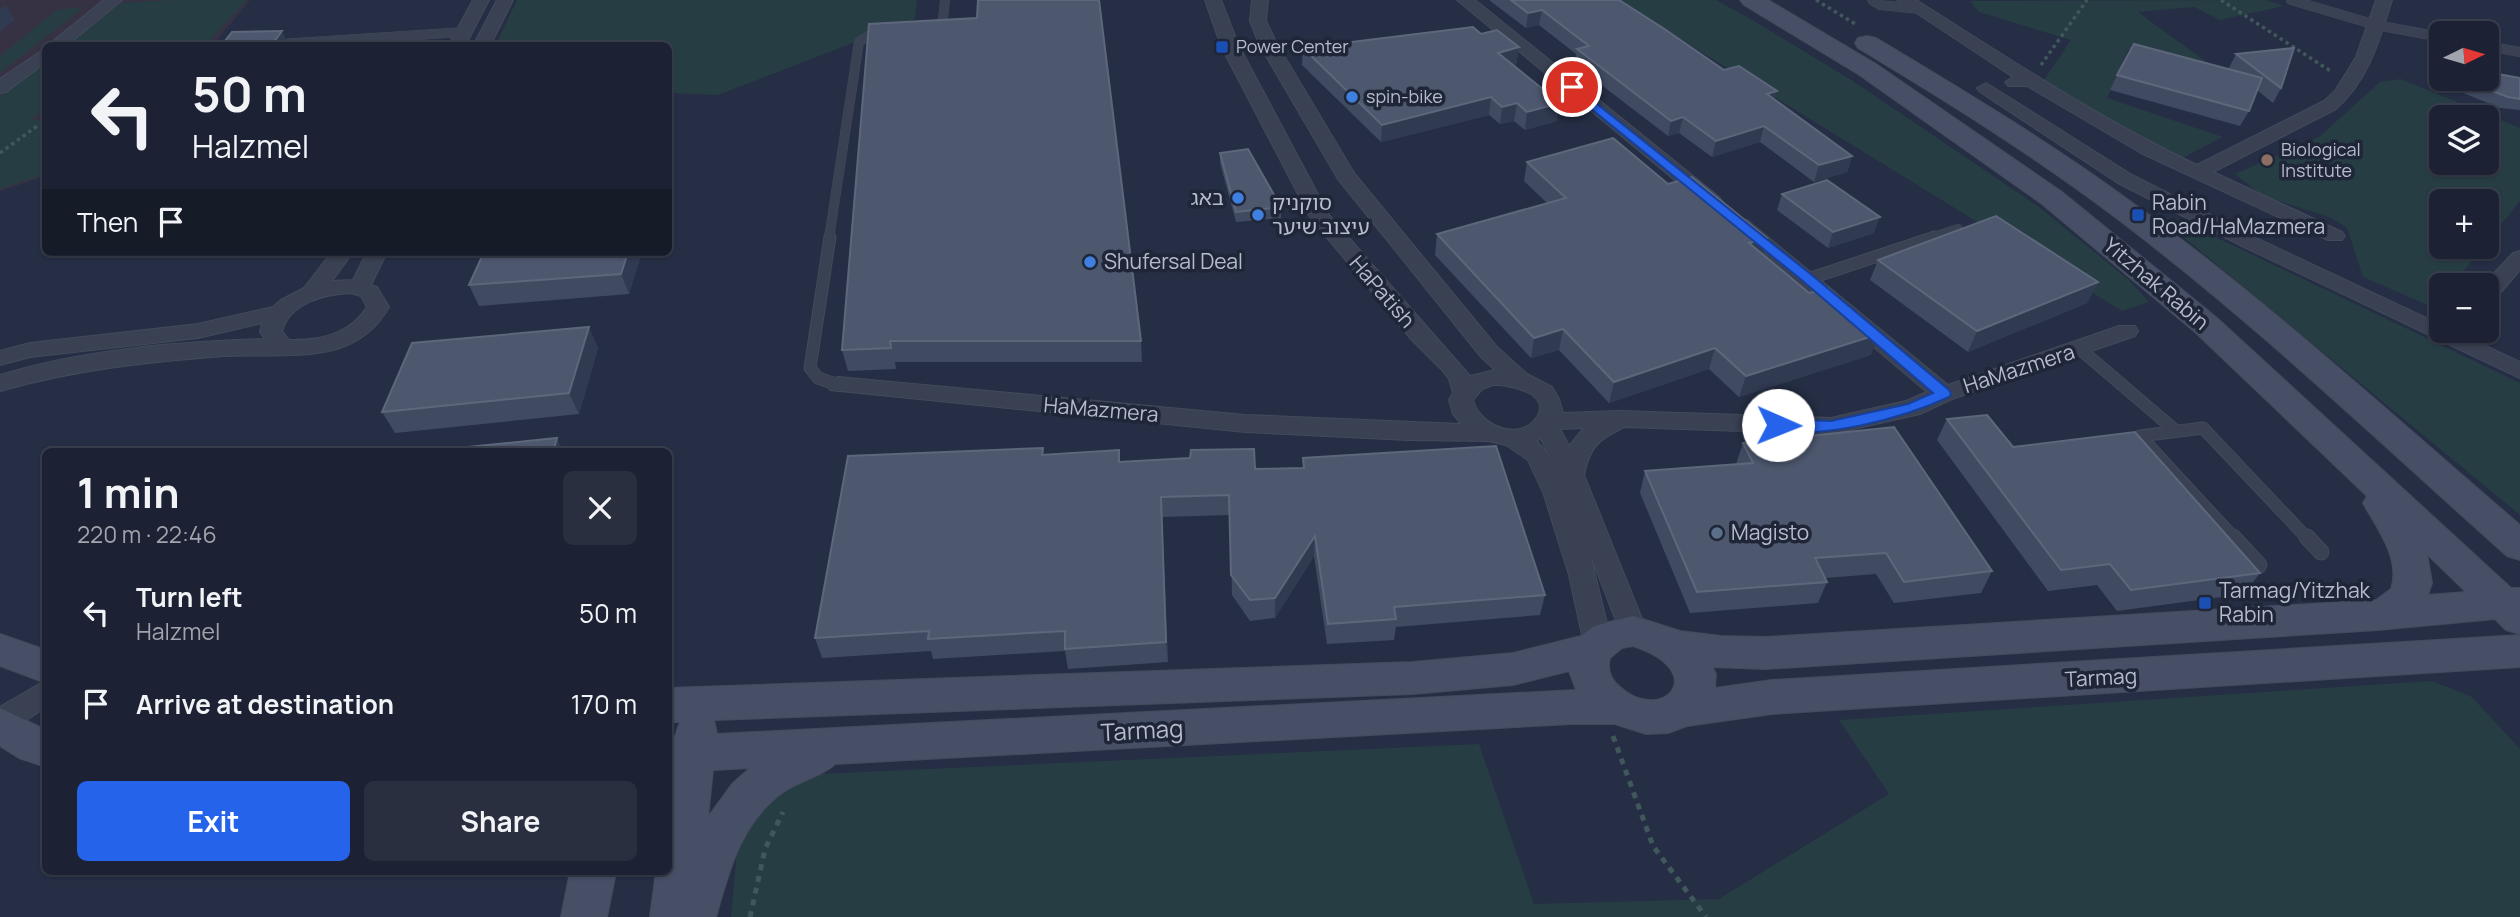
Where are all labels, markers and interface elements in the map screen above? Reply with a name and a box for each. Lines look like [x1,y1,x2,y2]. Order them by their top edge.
north arrow [2429,21,2499,91]
map controls [2429,21,2499,343]
place label: Power Center [1236,34,1349,58]
marker: Power Center [1214,39,1230,55]
pin [1542,57,1602,117]
text: 50 m [192,60,307,127]
icon: arrive [1553,68,1591,106]
icon: left [77,70,168,161]
place label: spin-bike [1366,84,1443,108]
marker: spin-bike [1344,89,1360,105]
button: layers [2429,105,2499,175]
text: HaIzmel [192,124,309,168]
place label: Biological Institute [2281,137,2361,182]
marker: Biological Institute [2259,152,2275,168]
place label: באג [1191,183,1224,211]
place label: סוקניק עיצוב שיער [1272,188,1370,240]
place label: Rabin Road/HaMazmera [2152,188,2325,240]
button: + [2429,189,2499,259]
marker: באג [1230,190,1246,206]
icon: arrive [152,203,190,241]
text: Then [77,204,138,240]
marker: סוקניק עיצוב שיער [1250,207,1266,223]
marker: Rabin Road/HaMazmera [2130,207,2146,223]
street label: Yitzhak Rabin [2098,231,2215,336]
place label: Shufersal Deal [1104,247,1243,275]
street label: HaPatish [1344,249,1422,333]
marker: Shufersal Deal [1082,254,1098,270]
button: − [2429,273,2499,343]
street label: HaMazmera [1960,337,2078,399]
position arrow [1741,388,1815,462]
street label: HaMazmera [1042,390,1160,428]
text: 1 min [77,463,180,521]
button: close [563,471,637,545]
text: 220 m · 22:46 [77,518,217,550]
place label: Magisto [1731,518,1809,546]
marker: Magisto [1709,525,1725,541]
place label: Tarmag/Yitzhak Rabin [2219,576,2371,628]
text: Turn left [136,579,243,615]
icon: left [77,594,115,632]
text: 50 m [579,595,637,631]
marker: Tarmag/Yitzhak Rabin [2197,595,2213,611]
text: HaIzmel [136,615,220,647]
street label: Tarmag [2064,661,2138,693]
icon: arrive [77,685,115,723]
text: Arrive at destination [136,686,394,722]
text: 170 m [571,686,637,722]
street label: Tarmag [1100,711,1184,748]
button: Exit [77,781,350,861]
button: Share [364,781,637,861]

